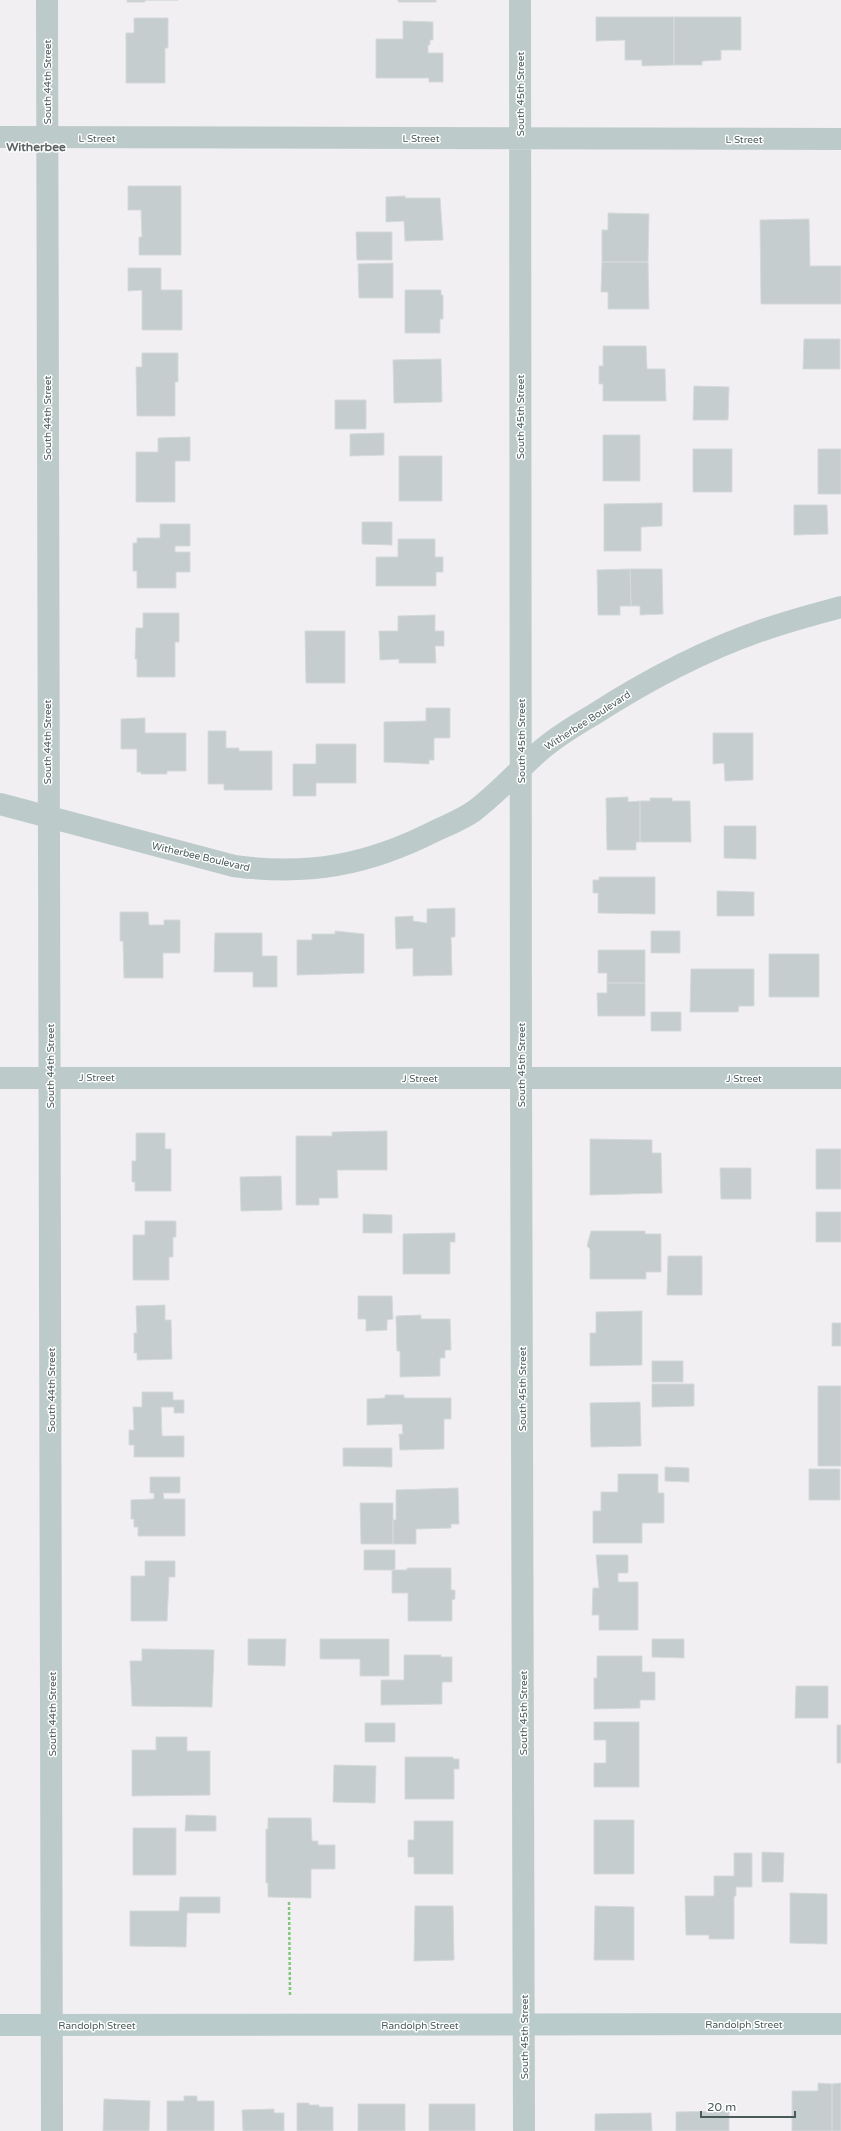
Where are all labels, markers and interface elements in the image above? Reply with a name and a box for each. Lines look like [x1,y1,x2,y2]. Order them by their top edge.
street label: South 44th Street [42,40,54,124]
street label: South 45th Street [515,52,527,136]
street label: L Street [79,133,116,145]
street label: L Street [403,133,440,145]
street label: L Street [726,134,763,146]
district label: Witherbee [6,140,66,154]
street label: South 45th Street [515,375,527,459]
street label: South 44th Street [42,376,54,460]
street label: Witherbee Boulevard [542,689,633,753]
street label: South 45th Street [516,699,528,783]
street label: South 44th Street [42,700,54,784]
street label: Witherbee Boulevard [151,840,251,874]
street label: South 45th Street [516,1023,528,1107]
street label: South 44th Street [45,1024,57,1108]
street label: J Street [79,1072,115,1084]
street label: J Street [402,1073,438,1085]
street label: J Street [726,1073,762,1085]
street label: South 45th Street [517,1347,529,1431]
street label: South 44th Street [46,1348,58,1432]
street label: South 45th Street [518,1671,530,1755]
street label: South 44th Street [47,1672,59,1756]
street label: South 45th Street [519,1995,531,2079]
street label: Randolph Street [705,2019,783,2031]
street label: Randolph Street [58,2020,136,2032]
street label: Randolph Street [381,2020,459,2032]
scale bar [701,2093,795,2119]
text: 20 m [707,2100,736,2114]

